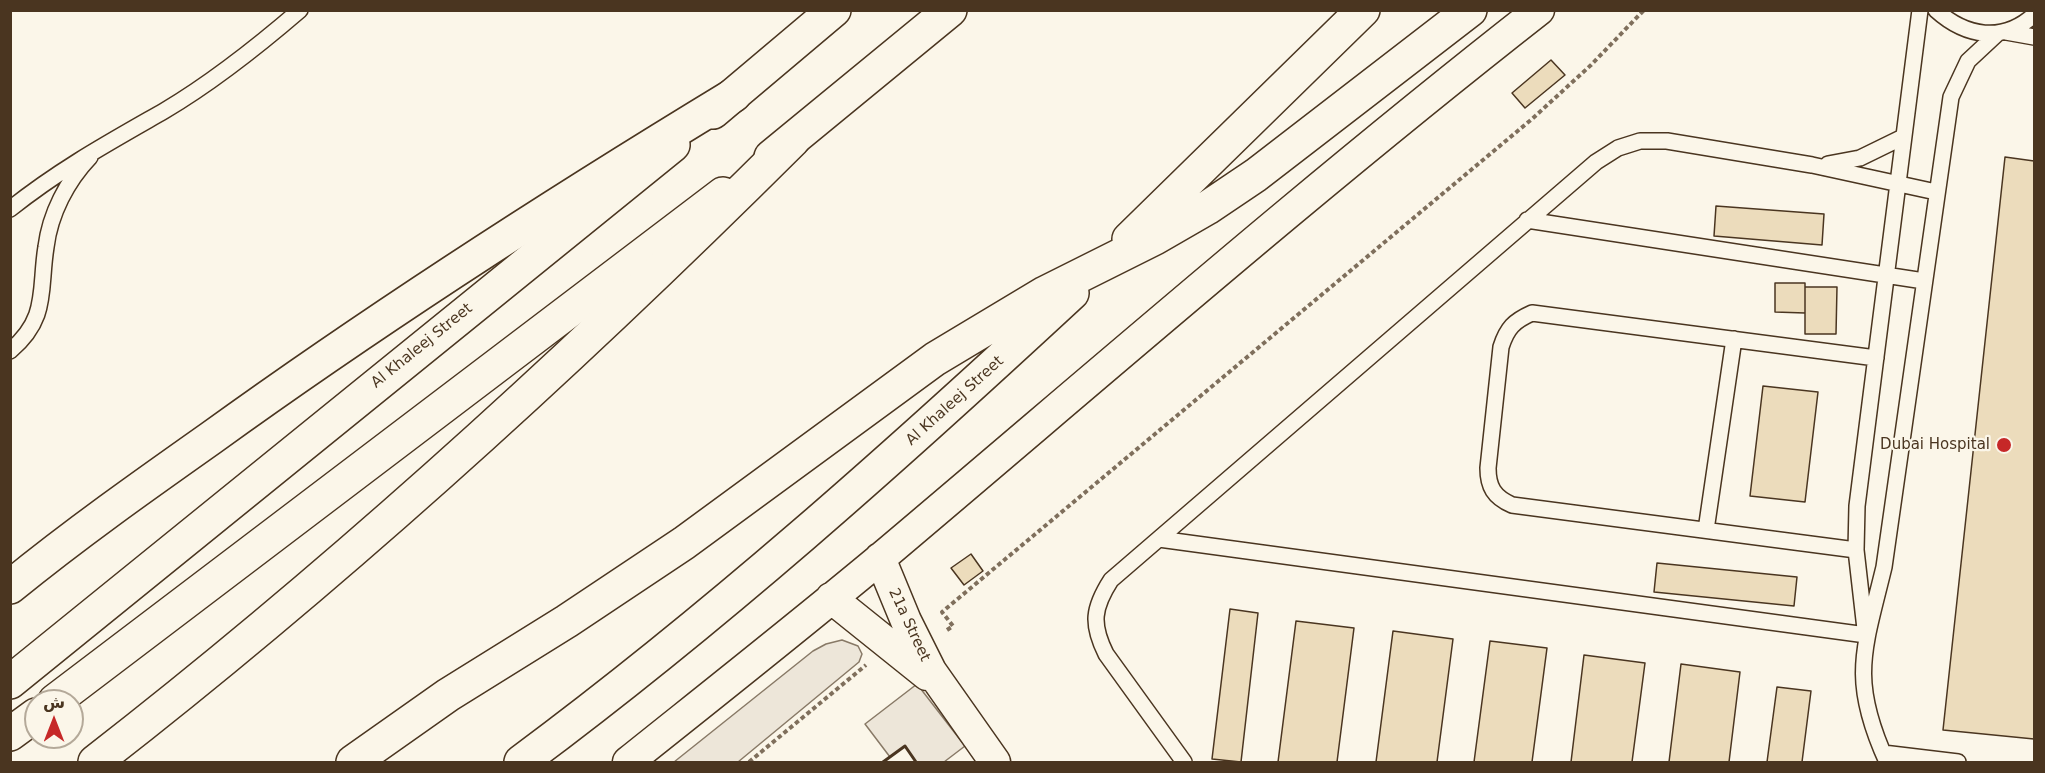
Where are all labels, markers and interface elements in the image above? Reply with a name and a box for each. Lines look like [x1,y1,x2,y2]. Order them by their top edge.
street label: Al Khaleej Street [368,300,476,392]
street label: Al Khaleej Street [903,353,1007,449]
place label: Dubai Hospital [1880,436,1990,454]
marker: Dubai Hospital [1995,436,2013,454]
street label: 21a Street [884,586,934,664]
north arrow [24,689,84,749]
text: ش [43,693,65,712]

